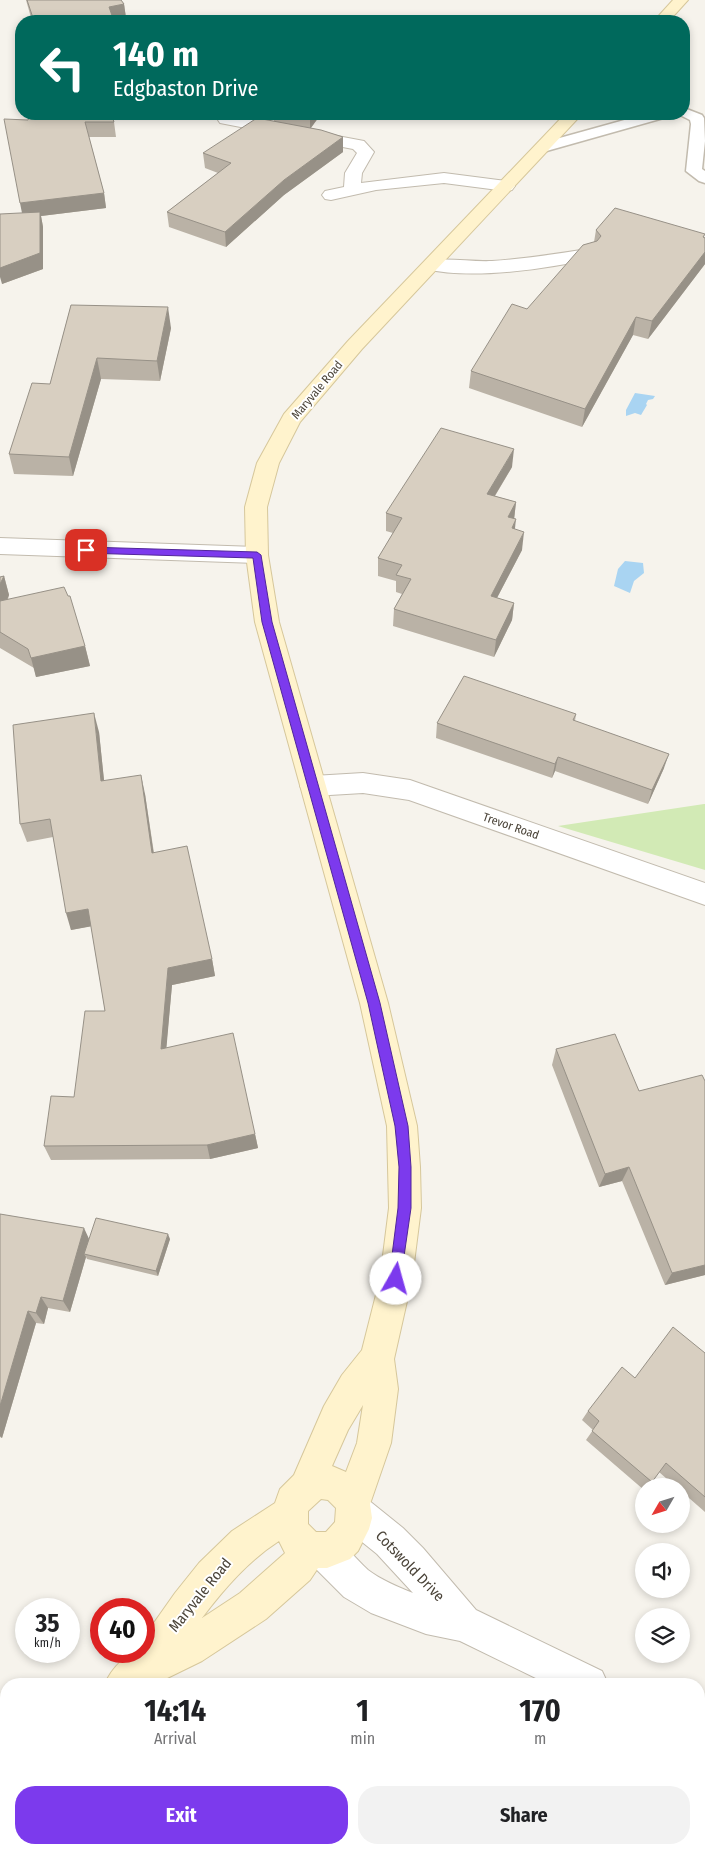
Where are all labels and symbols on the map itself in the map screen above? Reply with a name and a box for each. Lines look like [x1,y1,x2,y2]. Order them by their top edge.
street label: Maryvale Road [289,358,345,422]
pin [65,529,107,571]
street label: Trevor Road [481,810,541,842]
position arrow [369,1252,421,1304]
north arrow [635,1478,690,1532]
street label: Cotswold Drive [372,1527,448,1605]
street label: Maryvale Road [165,1555,235,1635]
speed limit sign: 40 [90,1598,155,1663]

